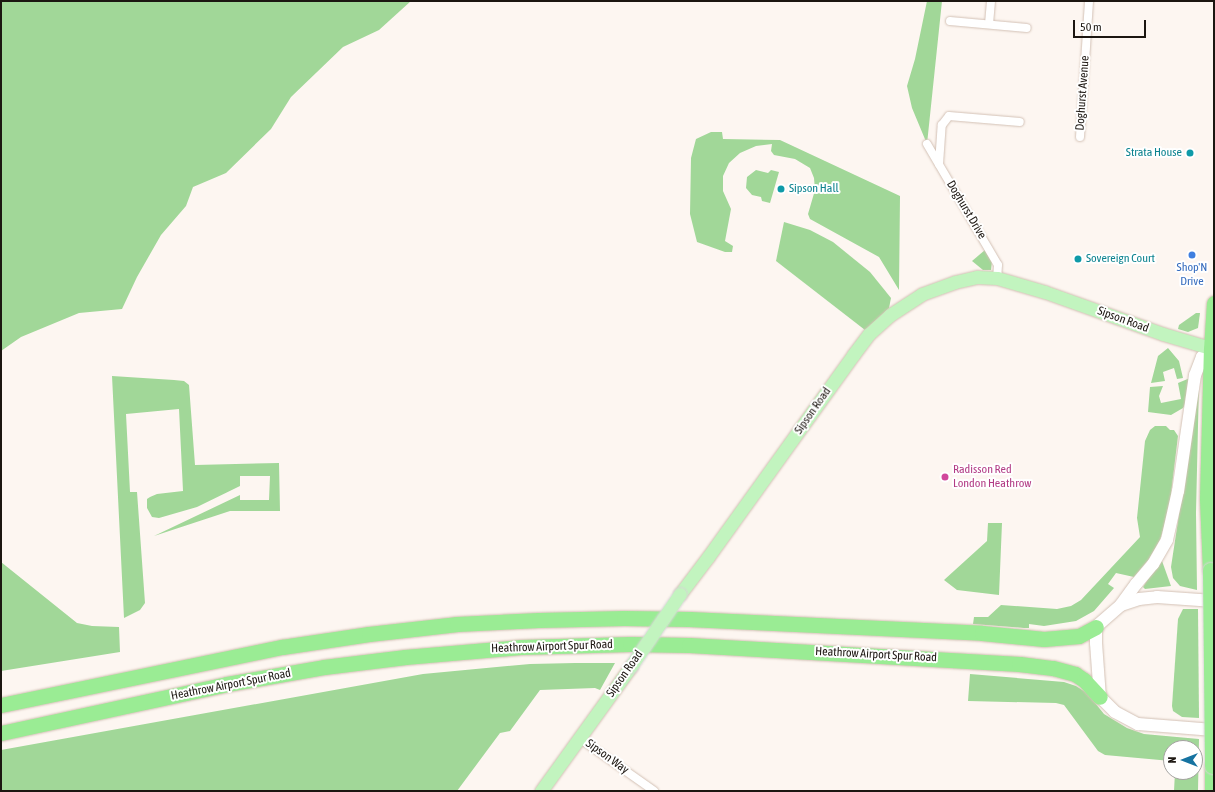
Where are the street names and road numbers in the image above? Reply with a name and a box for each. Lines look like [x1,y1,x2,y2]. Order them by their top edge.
street label: Doghurst Avenue [1073,55,1093,131]
street label: Doghurst Drive [943,178,989,242]
street label: Sipson Road [1095,304,1151,336]
street label: Sipson Road [792,385,834,437]
street label: Heathrow Airport Spur Road [491,638,613,656]
street label: Heathrow Airport Spur Road [815,645,937,665]
street label: Sipson Road [604,648,646,700]
street label: Heathrow Airport Spur Road [170,666,292,704]
street label: Sipson Way [583,737,631,777]

